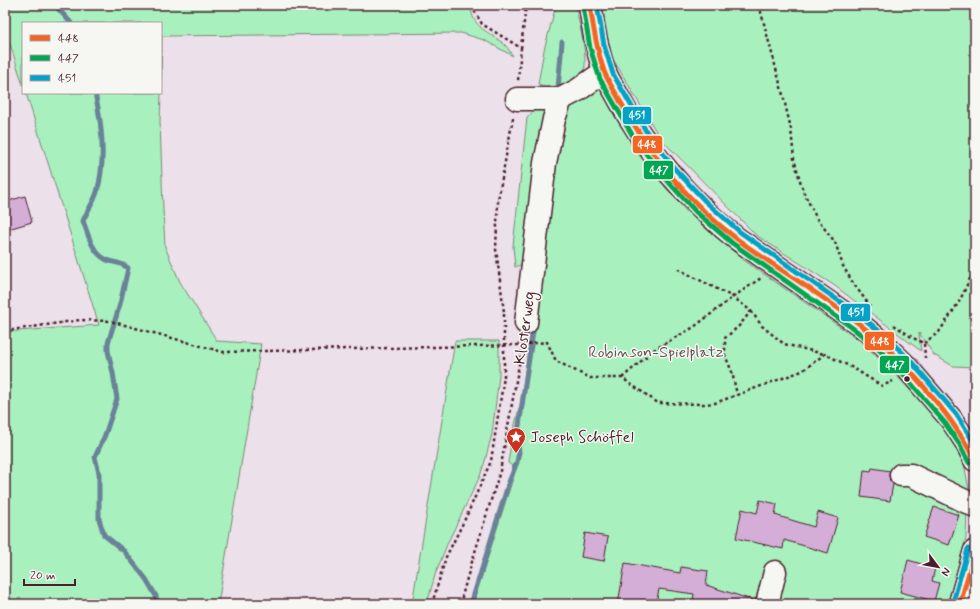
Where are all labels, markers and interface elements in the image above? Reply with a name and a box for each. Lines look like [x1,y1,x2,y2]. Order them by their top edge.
legend [22,22,162,94]
text: 448 [58,31,79,47]
text: 447 [58,51,79,67]
text: 451 [58,71,76,87]
line badge: 451 [622,106,652,125]
text: 451 [629,109,645,123]
line badge: 448 [632,135,663,154]
text: 448 [637,138,657,152]
line badge: 447 [643,160,674,180]
text: 447 [649,164,669,178]
street label: Klosterweg [509,290,542,366]
line badge: 451 [840,303,871,322]
text: 451 [848,306,864,320]
line badge: 448 [864,331,895,351]
text: 448 [870,335,890,349]
park label: Robinson-Spielplatz [588,342,724,363]
line badge: 447 [879,355,910,374]
text: 447 [885,359,905,373]
unlabelled marker [902,374,912,384]
place icon: Joseph Schöffel [505,426,527,454]
place label: Joseph Schöffel [530,427,634,448]
north arrow [918,547,958,587]
scale bar [24,561,75,587]
text: N [938,565,954,579]
text: 20 m [30,568,56,584]

